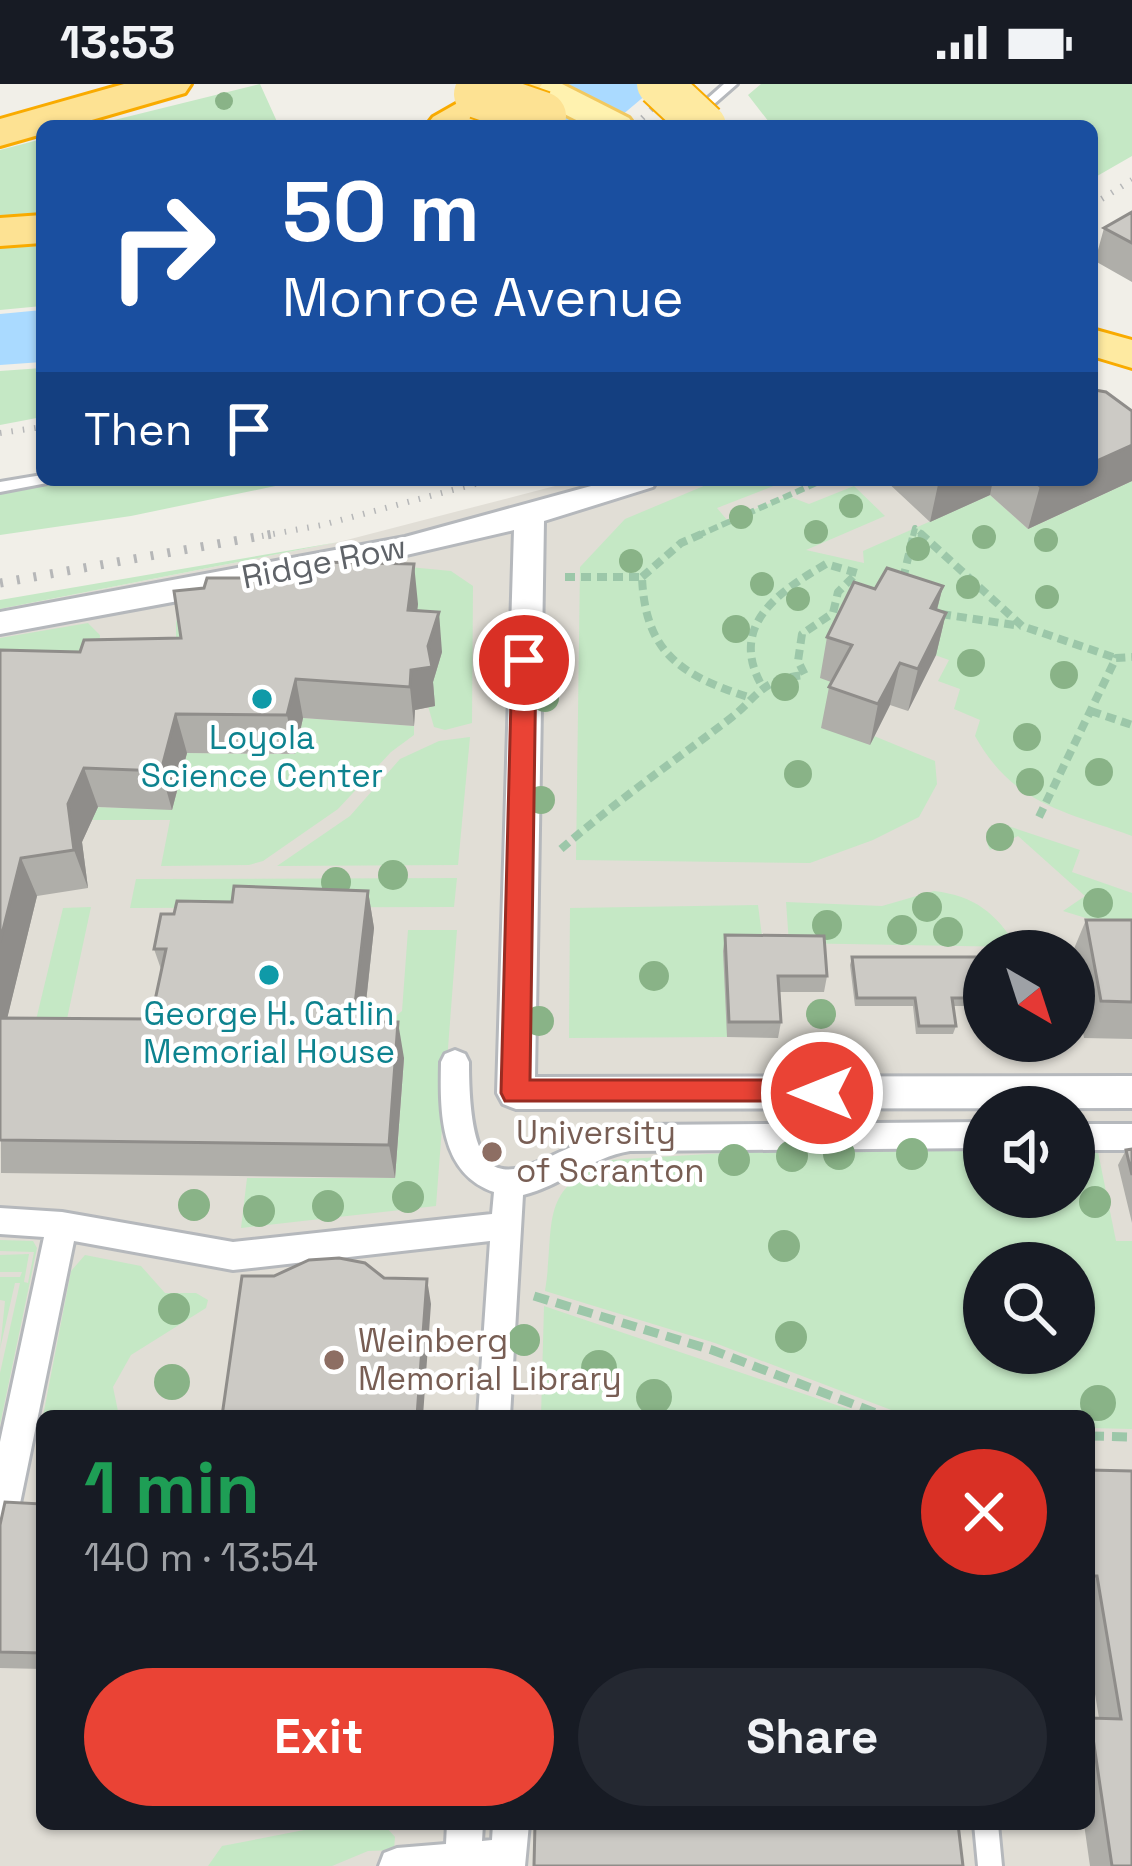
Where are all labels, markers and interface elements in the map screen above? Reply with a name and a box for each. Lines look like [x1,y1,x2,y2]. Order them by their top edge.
text: 13:53 [60,14,175,71]
text: 50 m [282,158,480,266]
icon: right [84,168,240,324]
text: Monroe Avenue [282,263,684,332]
icon: arrive [216,396,282,462]
text: Then [84,401,192,458]
street label: Ridge Row [238,525,410,599]
pin [473,609,575,711]
icon: arrive [491,627,557,693]
marker: Loyola Science Center [249,686,275,712]
place label: Loyola Science Center [141,717,383,797]
north arrow [963,930,1095,1062]
map controls [963,930,1095,1374]
marker: George H. Catlin Memorial House [256,962,282,988]
place label: George H. Catlin Memorial House [143,993,395,1073]
position arrow [759,1030,885,1156]
button: sound [963,1086,1095,1218]
place label: University of Scranton [516,1112,705,1192]
marker: University of Scranton [479,1139,505,1165]
button: search [963,1242,1095,1374]
place label: Weinberg Memorial Library [358,1320,622,1400]
marker: Weinberg Memorial Library [321,1347,347,1373]
text: 1 min [84,1442,260,1534]
button: close [921,1449,1047,1575]
text: 140 m · 13:54 [84,1533,318,1582]
button: Exit [84,1668,554,1806]
button: Share [578,1668,1047,1806]

